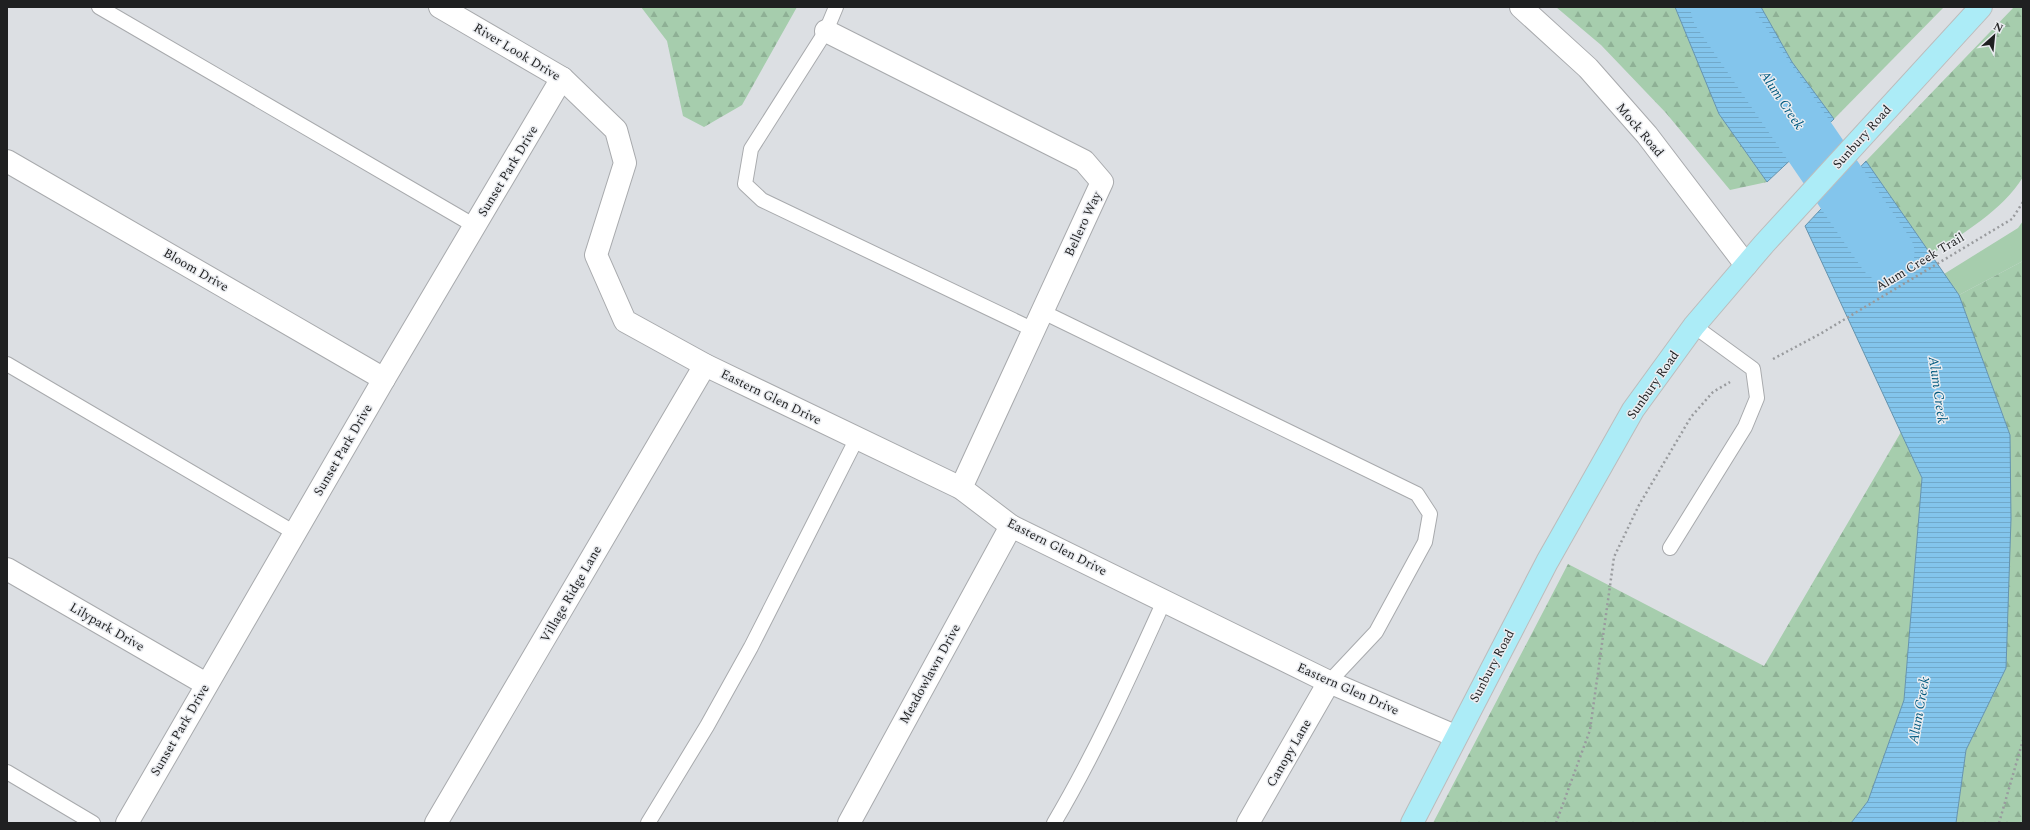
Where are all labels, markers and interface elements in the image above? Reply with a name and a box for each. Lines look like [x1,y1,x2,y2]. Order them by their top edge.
north arrow [1974,16,2014,56]
street label: River Look Drive [470,18,564,86]
text: N [1990,18,2006,37]
water label: Alum Creek [1754,65,1810,134]
street label: Mock Road [1611,98,1669,162]
street label: Sunbury Road [1828,101,1896,173]
street label: Sunset Park Drive [473,122,543,220]
street label: Bellero Way [1059,188,1107,260]
street label: Alum Creek Trail [1872,227,1968,297]
street label: Bloom Drive [160,243,232,297]
street label: Sunbury Road [1622,346,1684,424]
water label: Alum Creek [1923,354,1953,425]
street label: Eastern Glen Drive [717,364,825,430]
street label: Sunset Park Drive [308,400,378,500]
street label: Eastern Glen Drive [1003,513,1111,581]
street label: Village Ridge Lane [535,542,607,646]
street label: Lilypark Drive [66,597,148,657]
street label: Meadowlawn Drive [894,620,966,728]
street label: Sunbury Road [1464,626,1520,706]
street label: Eastern Glen Drive [1294,658,1402,720]
water label: Alum Creek [1903,674,1935,746]
street label: Sunset Park Drive [145,680,215,780]
street label: Canopy Lane [1261,715,1317,791]

